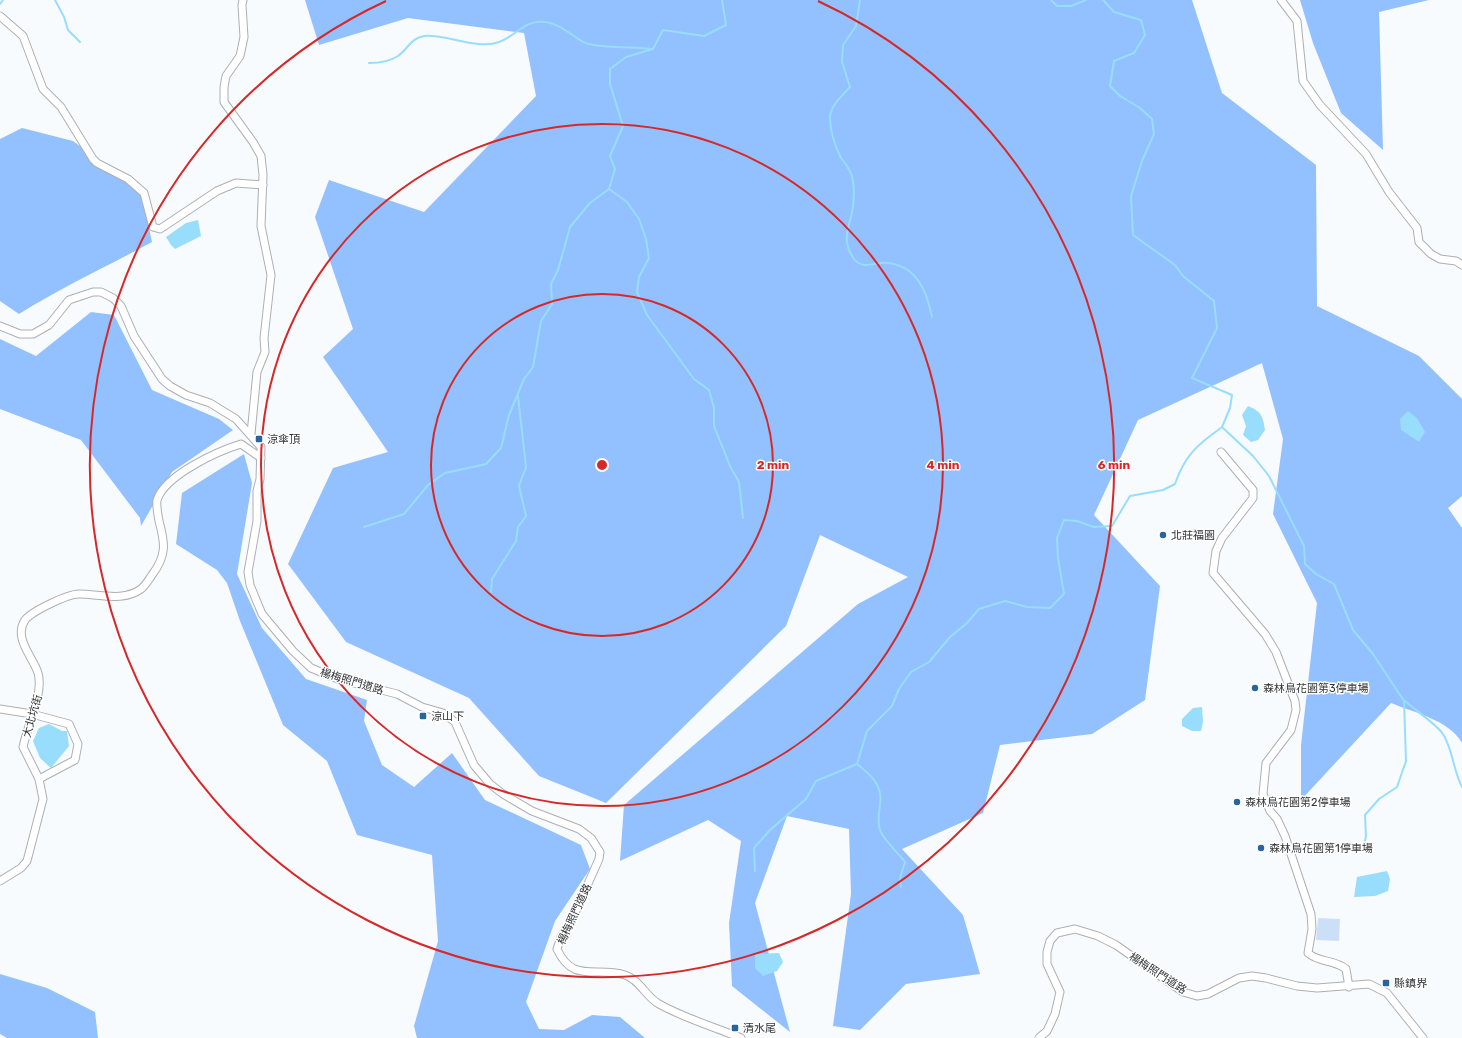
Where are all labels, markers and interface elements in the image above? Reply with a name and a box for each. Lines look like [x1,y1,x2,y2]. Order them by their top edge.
place label: 涼傘頂 [267,433,300,446]
marker: 涼傘頂 [254,434,264,444]
centre of rings [595,458,609,472]
text: 2 min [757,458,790,472]
text: 4 min [927,458,960,472]
text: 6 min [1098,458,1131,472]
place label: 北莊福園 [1171,529,1215,542]
marker: 北莊福園 [1158,530,1168,540]
street label: 楊梅照門道路 [318,666,385,697]
place label: 森林鳥花園第3停車場 [1263,682,1369,695]
marker: 森林鳥花園第3停車場 [1250,683,1260,693]
street label: 大北坑街 [20,693,45,739]
place label: 涼山下 [431,710,464,723]
marker: 涼山下 [418,711,428,721]
place label: 森林鳥花園第2停車場 [1245,796,1350,809]
marker: 森林鳥花園第2停車場 [1232,797,1242,807]
place label: 森林鳥花園第1停車場 [1269,842,1373,855]
marker: 森林鳥花園第1停車場 [1256,843,1266,853]
street label: 楊梅照門道路 [555,882,594,947]
street label: 楊梅照門道路 [1127,950,1189,997]
place label: 縣鎮界 [1394,977,1428,990]
marker: 縣鎮界 [1381,978,1391,988]
place label: 清水尾 [743,1022,776,1035]
marker: 清水尾 [730,1023,740,1033]

